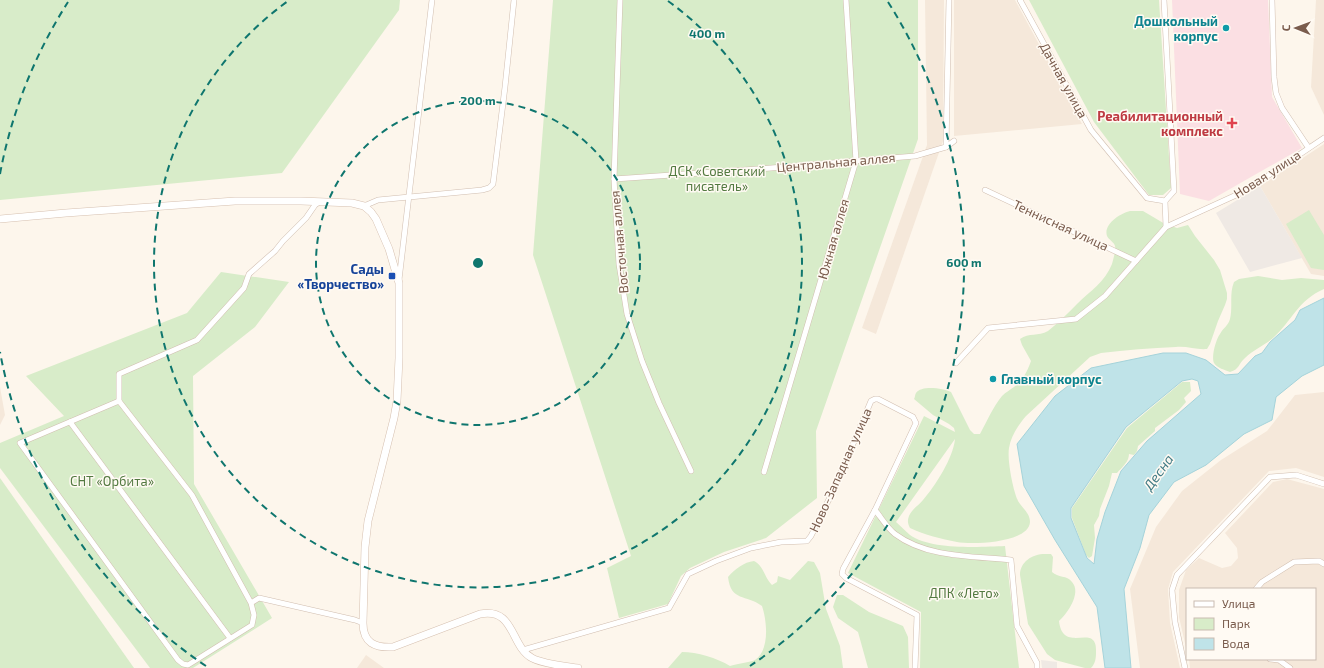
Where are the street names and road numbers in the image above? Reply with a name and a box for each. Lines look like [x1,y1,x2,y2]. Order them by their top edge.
street label: Дачная улица [1037,39,1091,121]
street label: Новая улица [1230,146,1304,202]
street label: Центральная аллея [776,149,896,175]
street label: Восточная аллея [607,190,631,294]
street label: Теннисная улица [1011,196,1111,254]
street label: Южная аллея [814,197,852,281]
street label: Ново-Западная улица [805,405,875,535]

